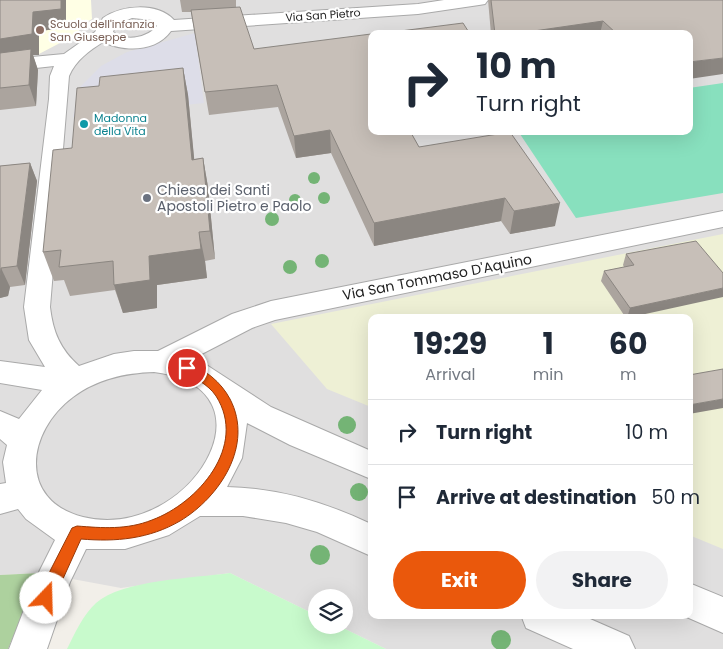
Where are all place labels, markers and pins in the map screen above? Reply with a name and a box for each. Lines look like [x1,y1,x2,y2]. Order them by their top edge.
place label: Scuola dell'infanzia San Giuseppe [50,16,155,45]
marker: Scuola dell'infanzia San Giuseppe [34,24,46,36]
place label: Madonna della Vita [94,110,147,139]
marker: Madonna della Vita [78,118,90,130]
place label: Chiesa dei Santi Apostoli Pietro e Paolo [157,180,311,216]
marker: Chiesa dei Santi Apostoli Pietro e Paolo [141,192,153,204]
pin [166,347,208,389]

